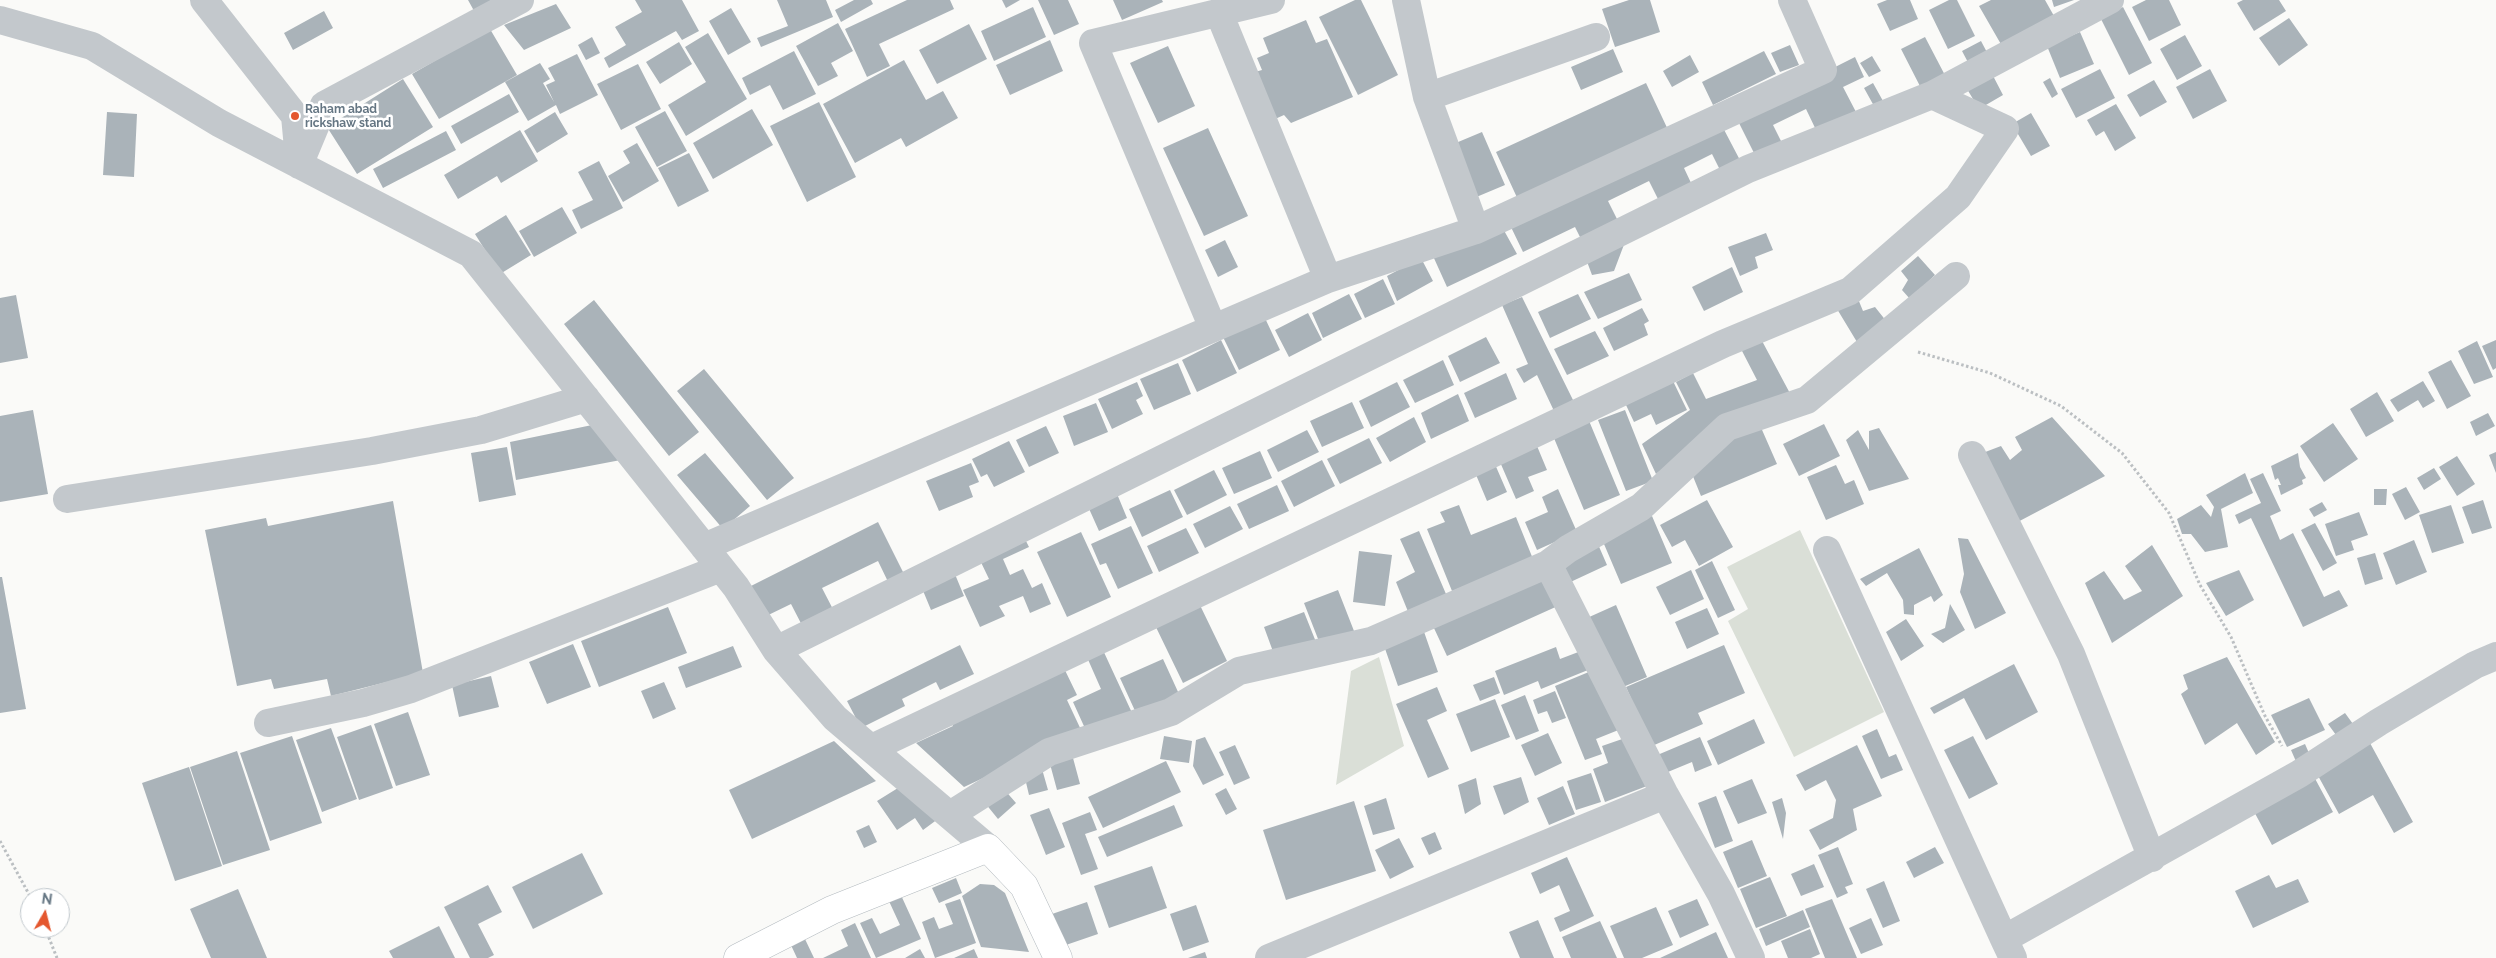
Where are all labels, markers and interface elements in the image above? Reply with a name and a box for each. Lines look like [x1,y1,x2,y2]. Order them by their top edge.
place label: Raham abad rickshaw stand [305,102,391,130]
marker: Raham abad rickshaw stand [289,110,301,122]
north arrow [20,888,70,938]
text: N [41,890,53,908]

